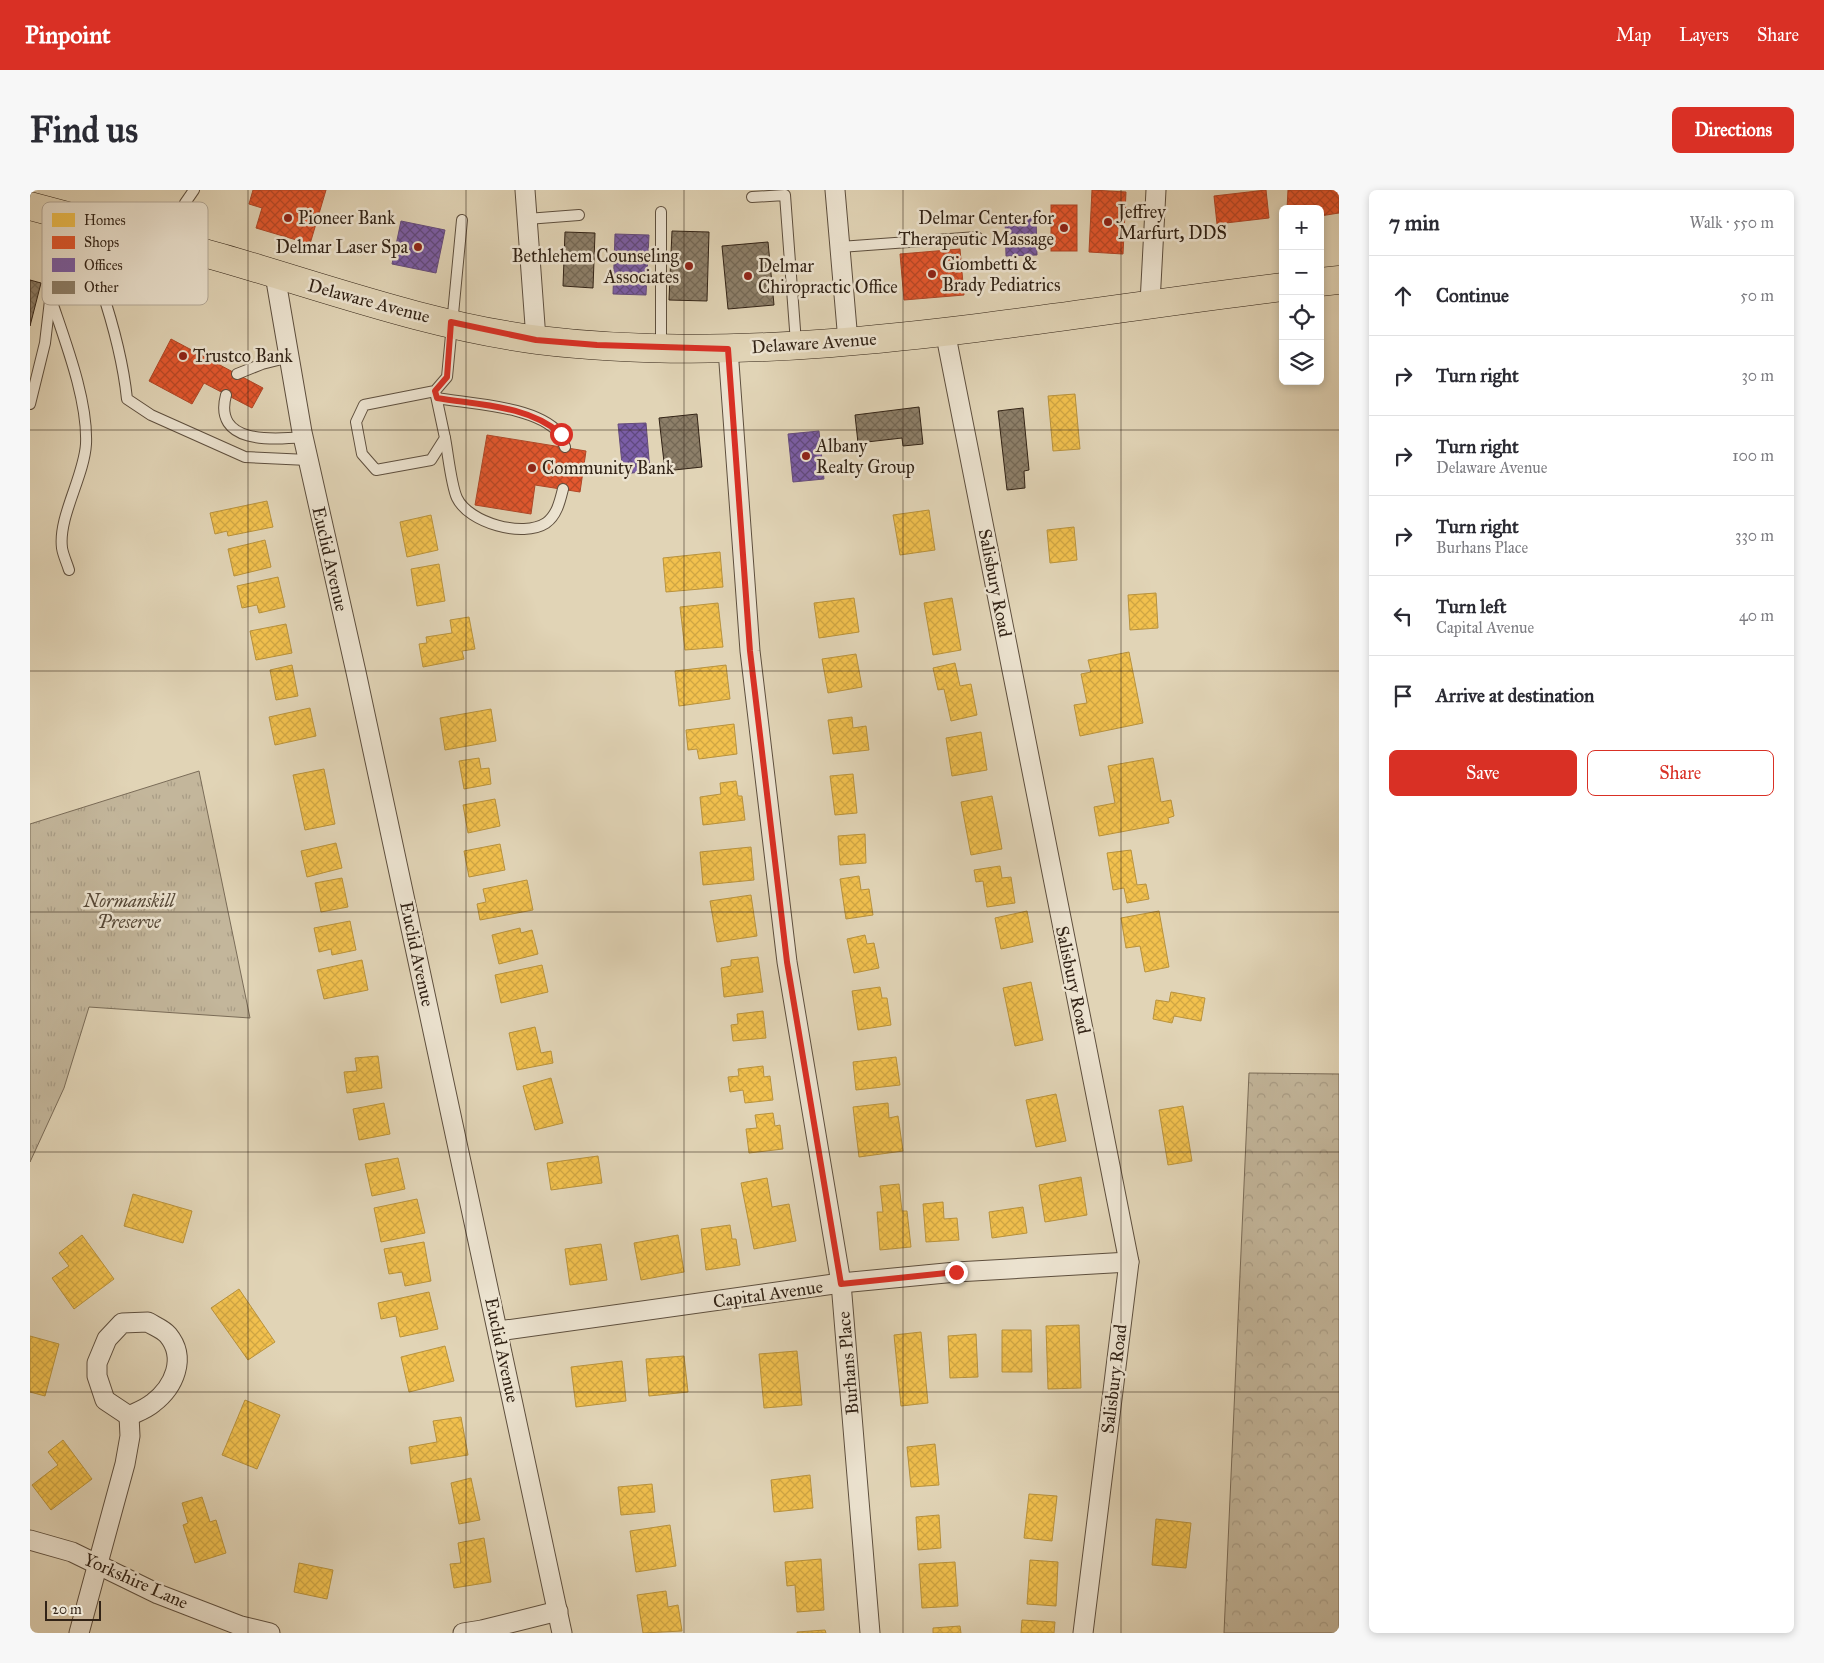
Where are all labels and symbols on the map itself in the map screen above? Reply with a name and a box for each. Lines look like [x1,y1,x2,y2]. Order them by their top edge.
place label: Jeffrey Marfurt, DDS [1116,201,1227,244]
legend [42,202,208,305]
place label: Pioneer Bank [298,207,396,229]
place label: Delmar Center for Therapeutic Massage [898,207,1054,251]
text: Homes [84,212,126,229]
marker: Pioneer Bank [282,212,294,224]
marker: Jeffrey Marfurt, DDS [1102,216,1114,228]
marker: Delmar Center for Therapeutic Massage [1058,222,1070,234]
text: Shops [84,234,119,251]
place label: Delmar Laser Spa [276,236,408,258]
marker: Delmar Laser Spa [412,241,424,253]
place label: Bethlehem Counseling Associates [512,245,680,288]
place label: Giombetti & Brady Pediatrics [942,253,1061,296]
place label: Delmar Chiropractic Office [758,255,898,298]
text: Offices [84,257,123,274]
marker: Bethlehem Counseling Associates [683,260,695,272]
marker: Giombetti & Brady Pediatrics [926,268,938,280]
marker: Delmar Chiropractic Office [742,270,754,282]
street label: Delaware Avenue [306,274,432,328]
text: Other [84,279,119,296]
street label: Delaware Avenue [751,328,877,358]
place label: Trustco Bank [193,345,293,367]
marker: Trustco Bank [177,350,189,362]
route start [550,423,573,446]
place label: Albany Realty Group [815,435,915,478]
marker: Albany Realty Group [800,450,812,462]
place label: Community Bank [542,457,675,479]
marker: Community Bank [526,462,538,474]
street label: Euclid Avenue [307,505,353,613]
street label: Salisbury Road [974,527,1016,639]
park label: Normanskill Preserve [83,890,176,933]
street label: Euclid Avenue [395,899,439,1009]
street label: Salisbury Road [1051,924,1095,1036]
route end [945,1261,968,1284]
street label: Capital Avenue [712,1275,824,1313]
street label: Euclid Avenue [480,1295,524,1405]
street label: Burhans Place [833,1310,863,1416]
street label: Salisbury Road [1096,1323,1132,1435]
street label: Yorkshire Lane [80,1548,192,1614]
scale bar [45,1598,101,1621]

